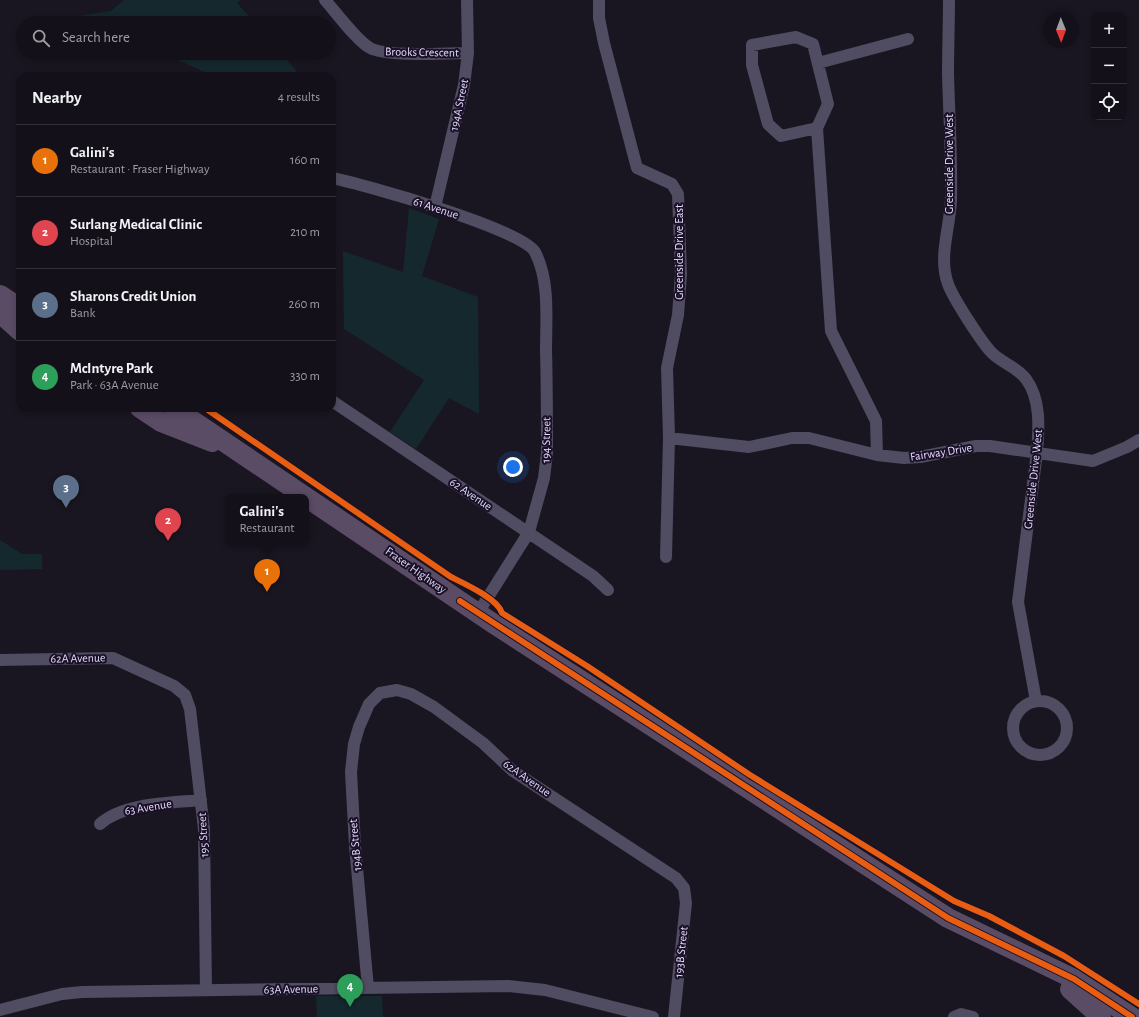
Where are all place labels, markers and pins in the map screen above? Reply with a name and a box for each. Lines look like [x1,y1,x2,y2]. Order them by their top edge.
pin: 3 [53,475,79,508]
pin: 2 [155,508,181,541]
pin: 1 [254,559,280,592]
pin: 4 [337,974,363,1007]

